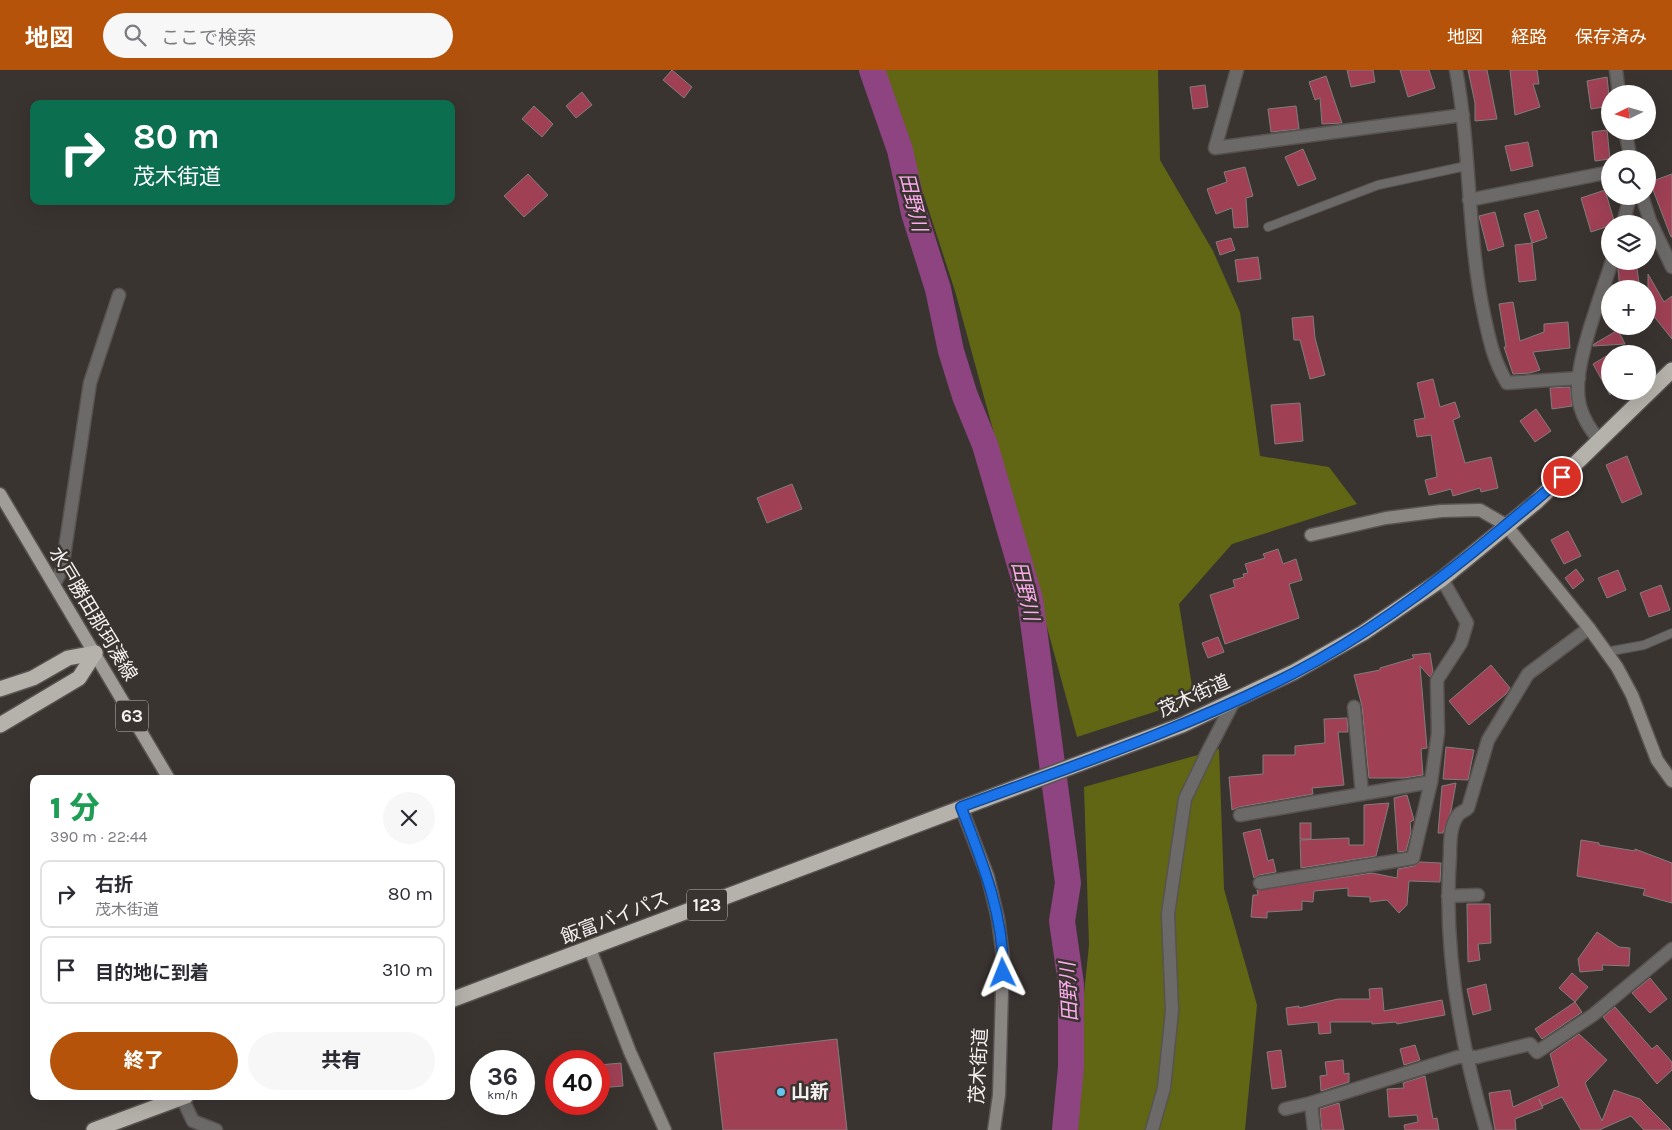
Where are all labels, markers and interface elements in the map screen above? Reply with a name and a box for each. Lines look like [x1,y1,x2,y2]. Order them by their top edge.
search box [103,13,453,58]
icon: search [121,21,149,49]
text: 地図 [25,24,73,52]
text: 地図 [1447,26,1483,48]
text: 経路 [1511,26,1547,48]
text: 保存済み [1575,26,1647,48]
text: ここで検索 [161,27,256,49]
north arrow [1601,85,1656,140]
map controls [1601,85,1656,400]
text: 80 m [133,116,220,157]
icon: right [50,120,115,185]
button: search [1601,150,1656,205]
text: 茂木街道 [133,164,221,190]
water label: 田野川 [895,170,932,236]
button: layers [1601,215,1656,270]
button: + [1601,280,1656,335]
button: − [1601,345,1656,400]
pin [1541,456,1583,498]
icon: arrive [1548,463,1576,491]
street label: 水戸勝田那珂湊線 [44,543,142,685]
water label: 田野川 [1007,559,1043,625]
street label: 茂木街道 [1155,670,1233,722]
road number: 63 [116,700,148,731]
text: 1 分 [50,790,100,826]
button: close [383,792,435,844]
text: 390 m · 22:44 [50,827,148,846]
text: 右折 [95,874,133,896]
icon: right [52,880,80,908]
text: 80 m [388,883,433,905]
street label: 飯富バイパス [558,887,672,949]
road number: 123 [687,890,727,920]
text: 茂木街道 [95,900,159,919]
position arrow [976,946,1028,998]
icon: arrive [52,956,80,984]
text: 310 m [382,959,433,981]
water label: 田野川 [1056,959,1082,1023]
text: 目的地に到着 [95,962,209,984]
street label: 茂木街道 [966,1027,992,1105]
button: 終了 [50,1032,238,1090]
button: 共有 [248,1032,435,1090]
speed limit sign: 40 [545,1050,610,1115]
text: 36 [487,1062,518,1091]
place label: 山新 [791,1081,829,1103]
marker: 山新 [775,1086,787,1098]
text: km/h [487,1088,518,1102]

